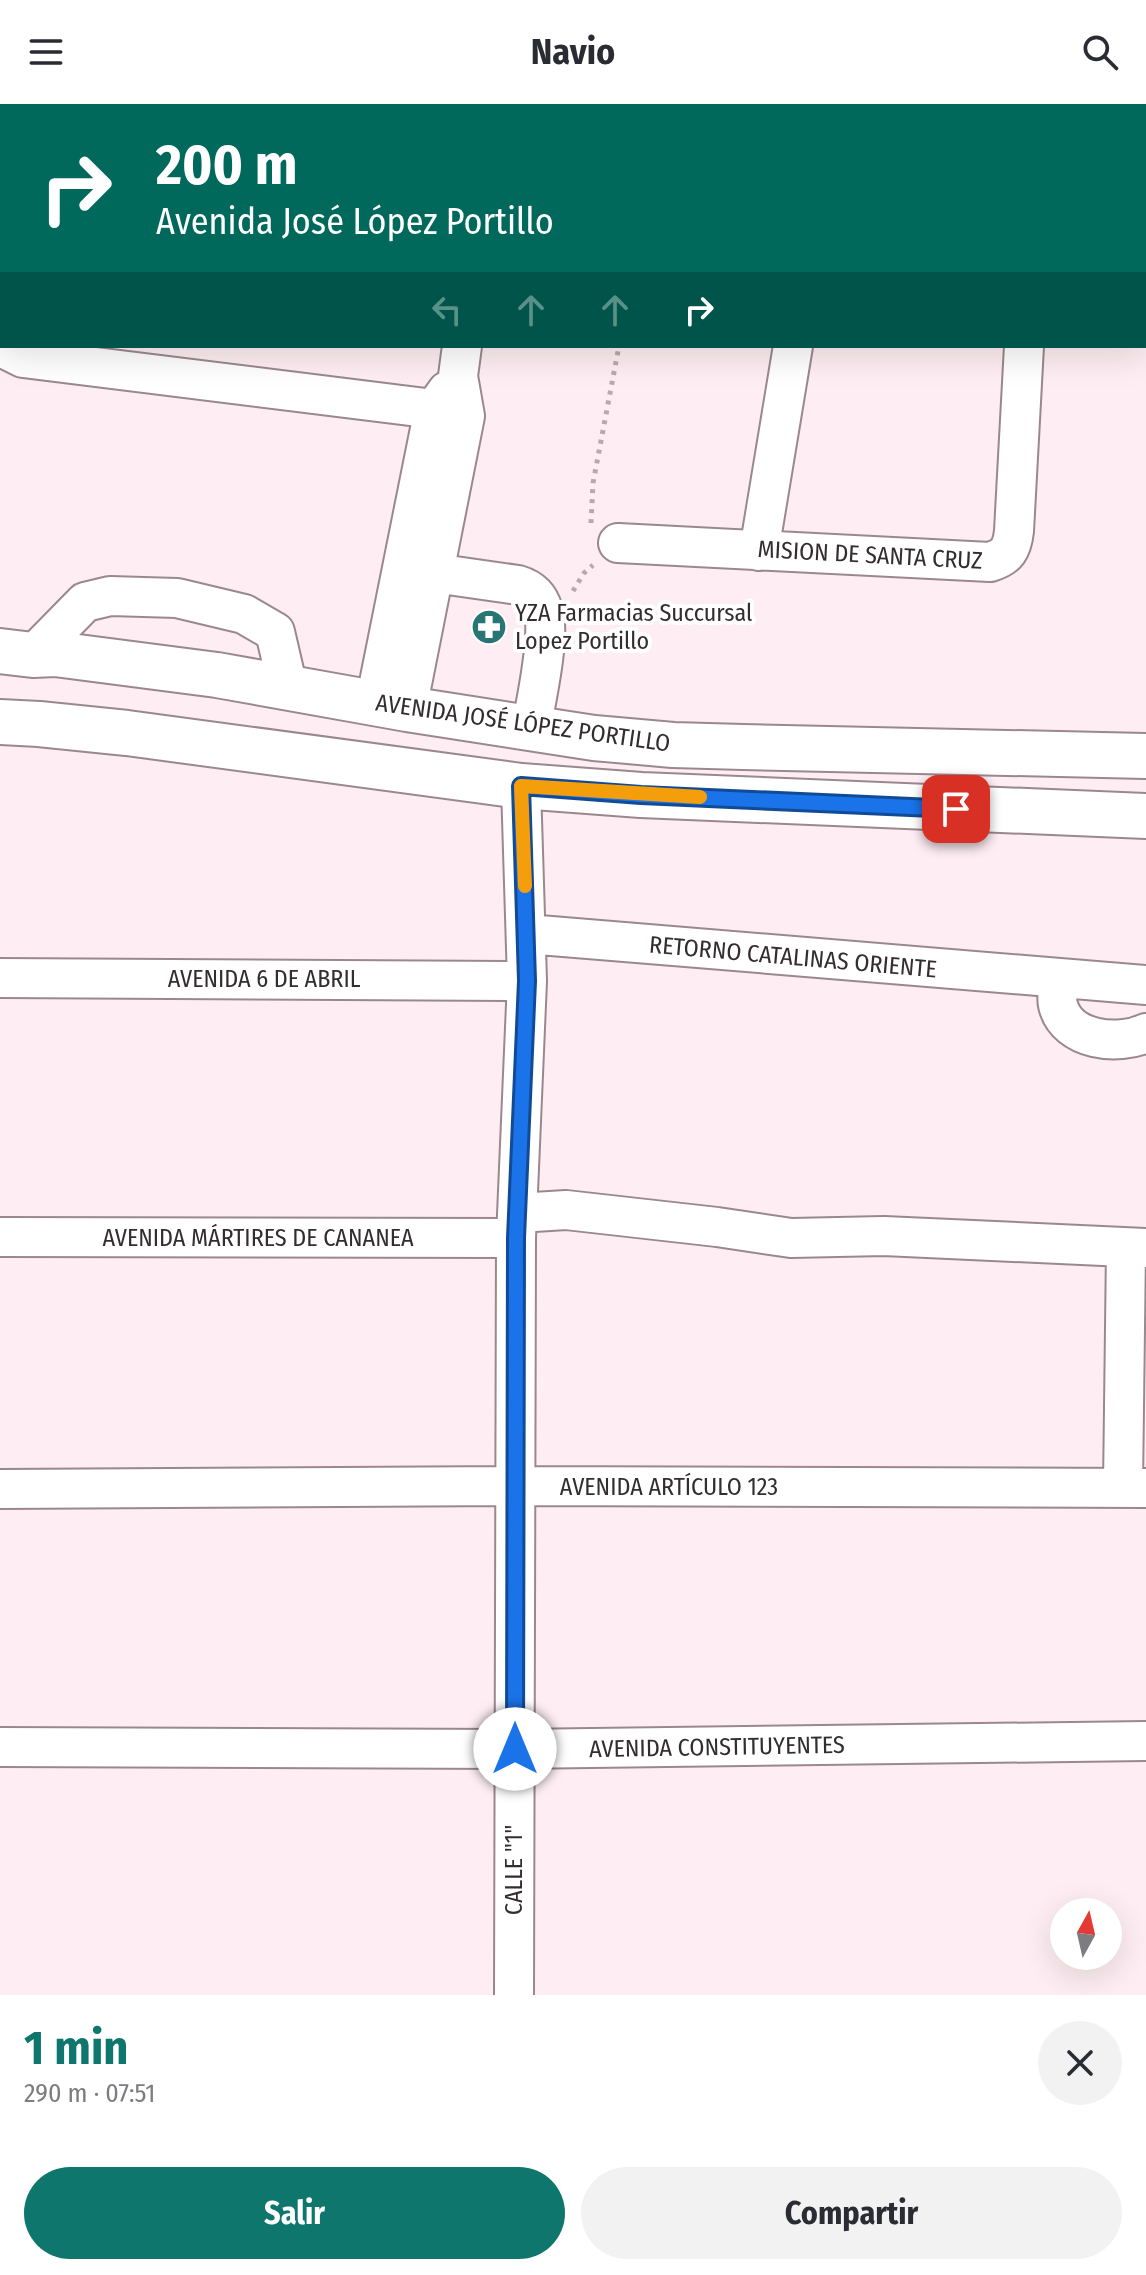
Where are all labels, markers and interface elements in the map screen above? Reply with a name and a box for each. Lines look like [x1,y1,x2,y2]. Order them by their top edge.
icon: menu [24,30,68,74]
text: Navio [531,30,615,74]
icon: search [1078,30,1122,74]
text: 200 m [156,132,297,199]
icon: right [24,136,128,240]
text: Avenida José López Portillo [156,200,554,244]
icon: left [425,288,469,332]
icon: ahead [509,288,553,332]
icon: ahead [593,288,637,332]
icon: right [677,288,721,332]
street label: MISION DE SANTA CRUZ [757,535,983,575]
place label: YZA Farmacias Succursal Lopez Portillo [515,599,752,655]
pharmacy icon: YZA Farmacias Succursal Lopez Portillo [470,608,508,646]
street label: AVENIDA JOSÉ LÓPEZ PORTILLO [374,687,672,758]
pin [922,775,990,843]
icon: arrive [934,787,978,831]
street label: RETORNO CATALINAS ORIENTE [648,930,938,984]
street label: AVENIDA 6 DE ABRIL [168,965,361,993]
street label: AVENIDA MÁRTIRES DE CANANEA [102,1223,414,1252]
street label: AVENIDA ARTÍCULO 123 [560,1472,778,1501]
position arrow [473,1707,557,1791]
street label: AVENIDA CONSTITUYENTES [589,1731,845,1763]
street label: CALLE "1" [500,1825,528,1915]
north arrow [1050,1898,1122,1970]
map controls [1050,1898,1122,1970]
text: 1 min [24,2019,129,2077]
button: close [1038,2021,1122,2105]
text: 290 m · 07:51 [24,2078,155,2109]
button: Salir [24,2167,565,2259]
button: Compartir [581,2167,1122,2259]

